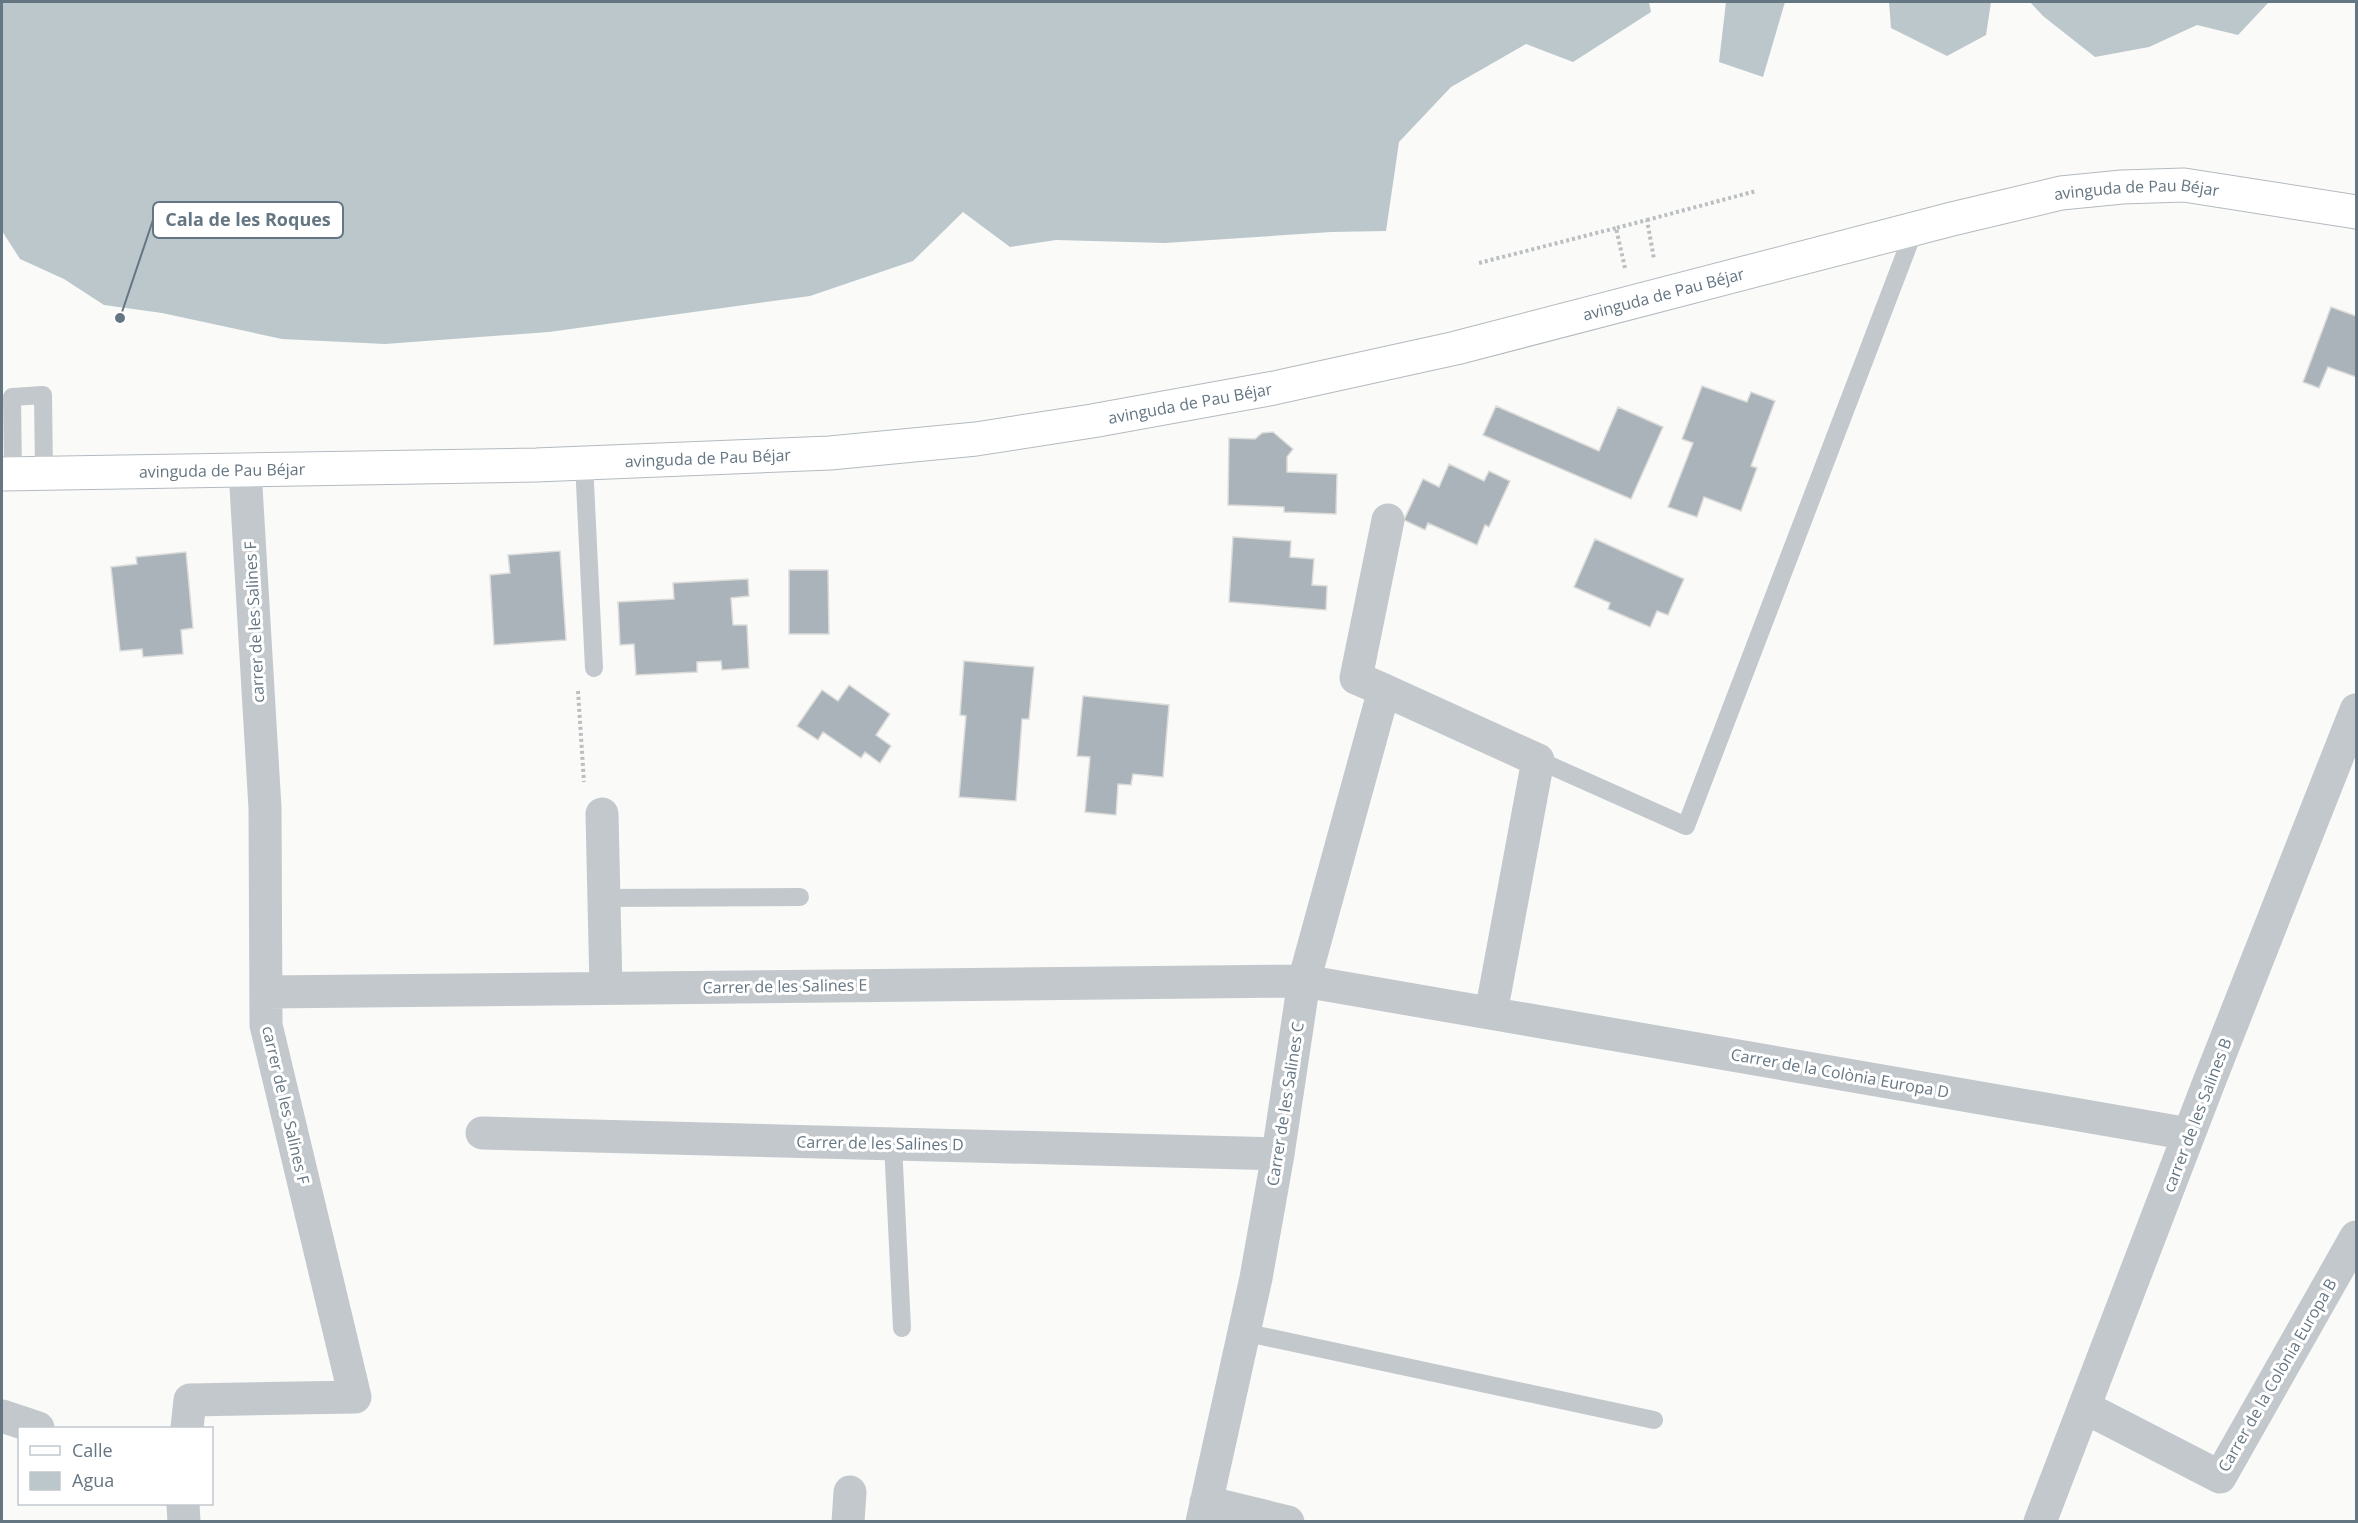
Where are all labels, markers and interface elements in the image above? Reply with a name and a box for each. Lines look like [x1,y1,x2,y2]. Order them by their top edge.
street label: avinguda de Pau Béjar [2051,174,2221,205]
callout: Cala de les Roques [153,202,343,238]
text: Cala de les Roques [165,207,331,231]
street label: avinguda de Pau Béjar [1580,262,1747,326]
street label: avinguda de Pau Béjar [1106,377,1274,429]
street label: avinguda de Pau Béjar [624,444,792,472]
street label: avinguda de Pau Béjar [139,458,306,483]
street label: carrer de les Salines F [239,541,269,703]
street label: Carrer de les Salines E [702,974,868,998]
street label: Carrer de les Salines C [1261,1020,1309,1188]
street label: carrer de les Salines F [257,1024,315,1186]
street label: carrer de les Salines B [2157,1035,2237,1195]
street label: Carrer de la Colònia Europa D [1729,1043,1951,1103]
street label: Carrer de les Salines D [796,1131,964,1155]
street label: Carrer de la Colònia Europa B [2212,1274,2342,1476]
legend [18,1427,213,1505]
text: Calle [72,1438,113,1462]
text: Agua [72,1468,114,1492]

